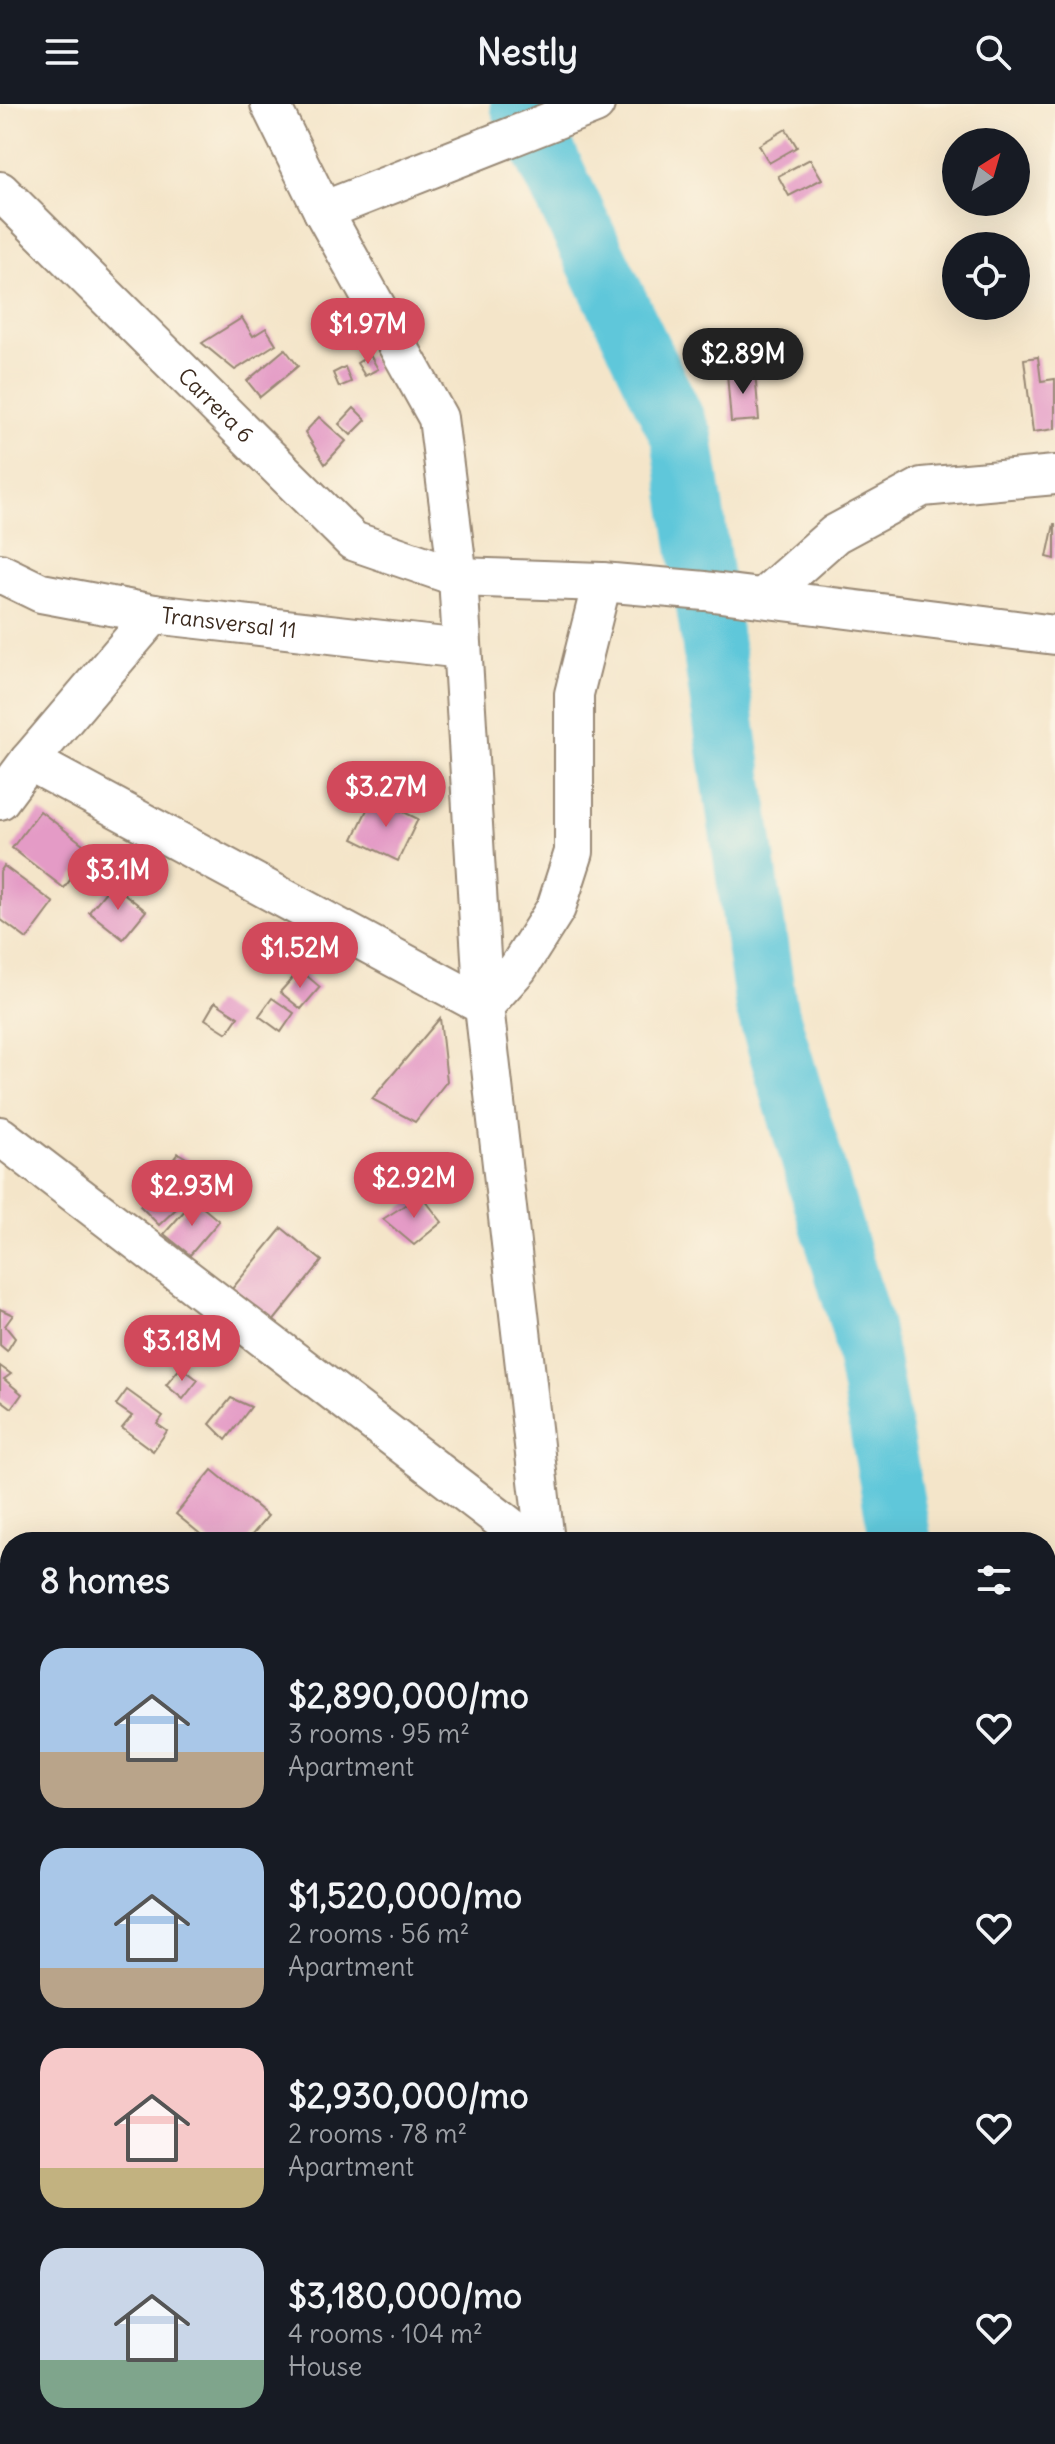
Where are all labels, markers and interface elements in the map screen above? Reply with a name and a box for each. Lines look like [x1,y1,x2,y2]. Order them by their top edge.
icon: menu [40,30,84,74]
text: Nestly [477,30,578,75]
icon: search [971,30,1015,74]
north arrow [942,128,1030,216]
map controls [942,128,1030,320]
button: locate [942,232,1030,320]
pin: $1.97M [303,298,433,366]
text: $1.97M [329,307,407,340]
pin: $2.89M [678,328,808,396]
text: $2.89M [700,337,786,370]
street label: Carrera 6 [172,362,260,449]
street label: Transversal 11 [160,601,298,644]
pin: $3.27M [321,761,451,829]
text: $3.27M [345,770,427,803]
pin: $3.1M [62,844,174,912]
text: $3.1M [86,853,150,886]
pin: $1.52M [235,922,365,990]
text: $1.52M [260,931,340,964]
pin: $2.92M [349,1152,479,1220]
pin: $2.93M [127,1160,257,1228]
text: $2.92M [372,1161,456,1194]
text: $2.93M [150,1169,234,1202]
pin: $3.18M [117,1315,247,1383]
text: $3.18M [142,1324,222,1357]
icon: filters [972,1558,1016,1602]
text: 8 homes [40,1559,170,1602]
text: $2,890,000/mo [288,1674,529,1717]
icon: home [104,1680,200,1776]
icon: heart [972,1706,1016,1750]
text: 3 rooms · 95 m² [288,1717,470,1750]
text: Apartment [288,1750,414,1783]
text: $1,520,000/mo [288,1874,522,1917]
icon: home [104,1880,200,1976]
icon: heart [972,1906,1016,1950]
text: 2 rooms · 56 m² [288,1917,469,1950]
text: Apartment [288,1950,414,1983]
text: $2,930,000/mo [288,2074,529,2117]
icon: home [104,2080,200,2176]
icon: heart [972,2106,1016,2150]
text: 2 rooms · 78 m² [288,2117,467,2150]
text: Apartment [288,2150,414,2183]
text: $3,180,000/mo [288,2274,522,2317]
icon: home [104,2280,200,2376]
icon: heart [972,2306,1016,2350]
text: 4 rooms · 104 m² [288,2317,483,2350]
text: House [288,2350,362,2383]

